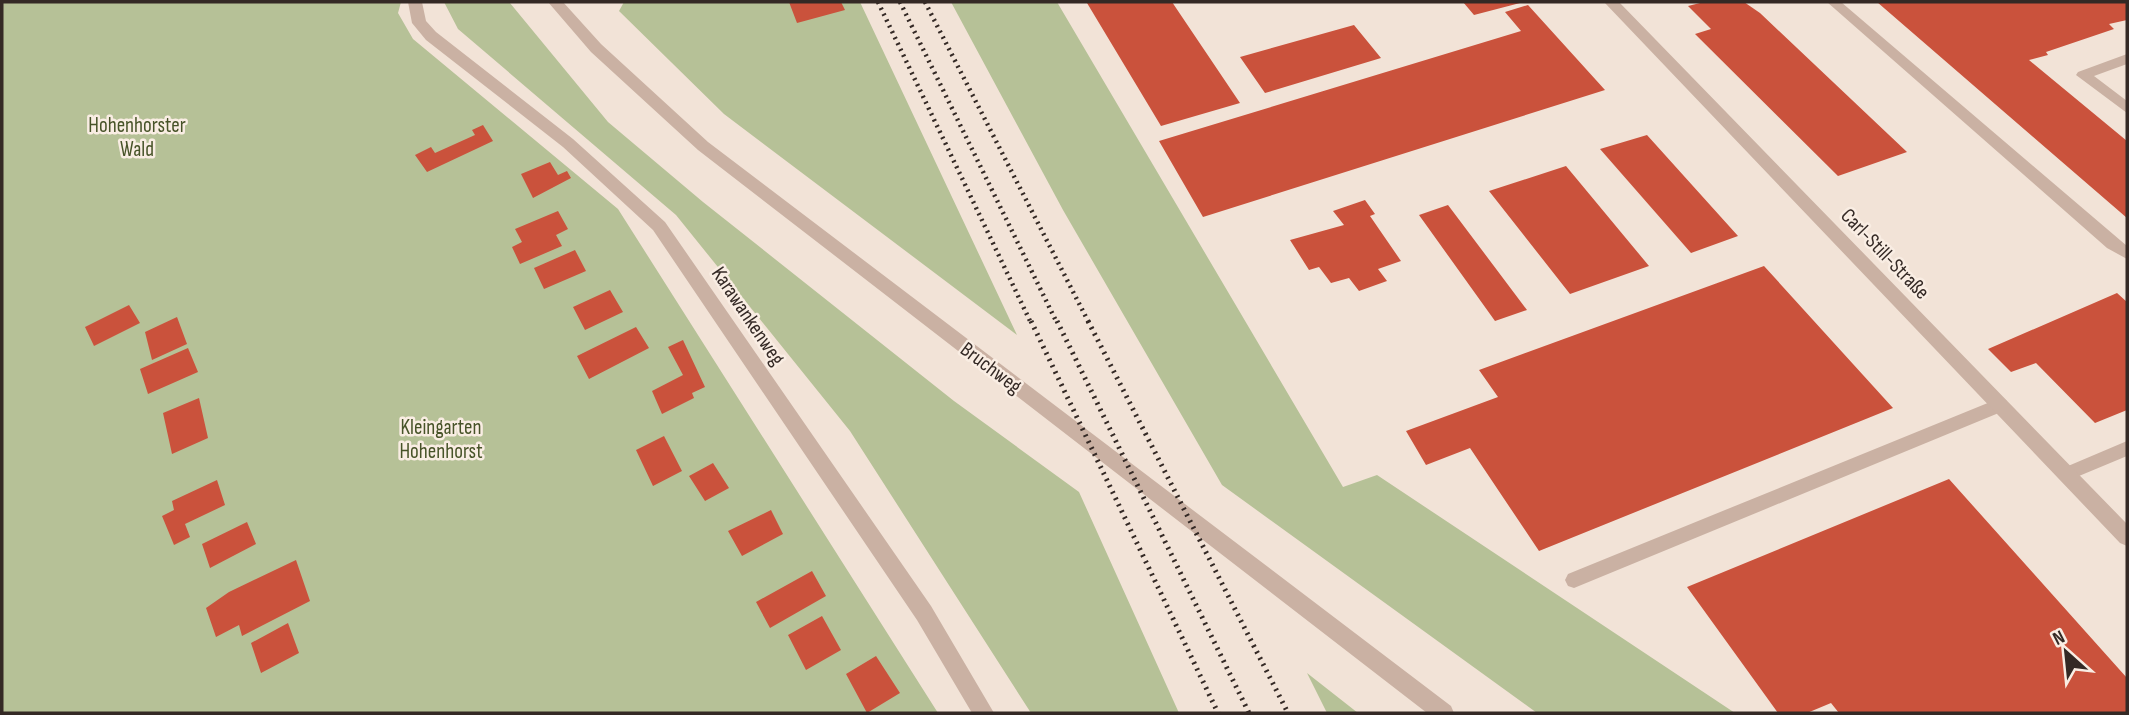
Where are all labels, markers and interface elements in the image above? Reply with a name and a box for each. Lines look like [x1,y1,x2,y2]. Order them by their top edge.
park label: Hohenhorster Wald [88,113,186,162]
street label: Carl-Still-Straße [1836,203,1934,305]
street label: Karawankenweg [706,262,790,370]
street label: Bruchweg [956,337,1026,399]
park label: Kleingarten Hohenhorst [399,415,483,464]
north arrow [2031,617,2101,687]
text: N [2049,626,2069,651]

